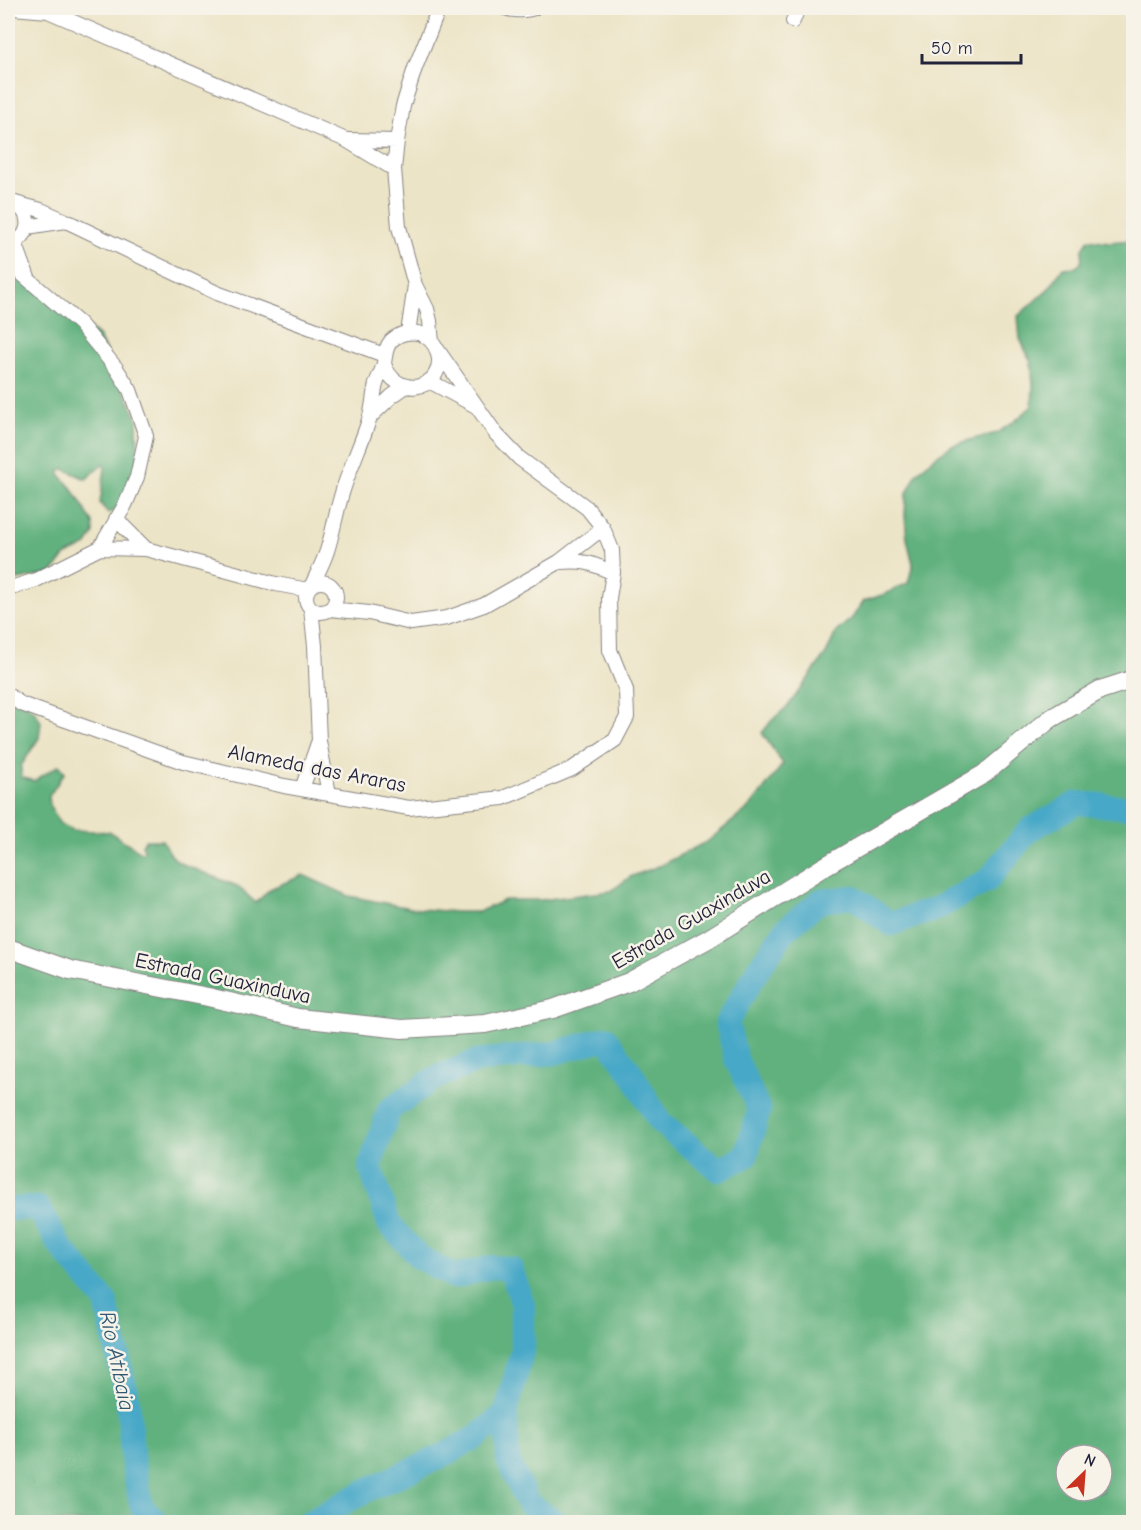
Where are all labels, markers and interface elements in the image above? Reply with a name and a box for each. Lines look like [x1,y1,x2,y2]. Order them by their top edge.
scale bar [922,27,1021,65]
text: 50 m [931,38,973,59]
street label: Alameda das Araras [226,739,408,797]
street label: Estrada Guaxinduva [607,864,775,974]
street label: Estrada Guaxinduva [133,948,313,1008]
water label: Rio Atibaia [94,1309,140,1413]
north arrow [1054,1443,1114,1503]
text: N [1081,1450,1098,1471]

